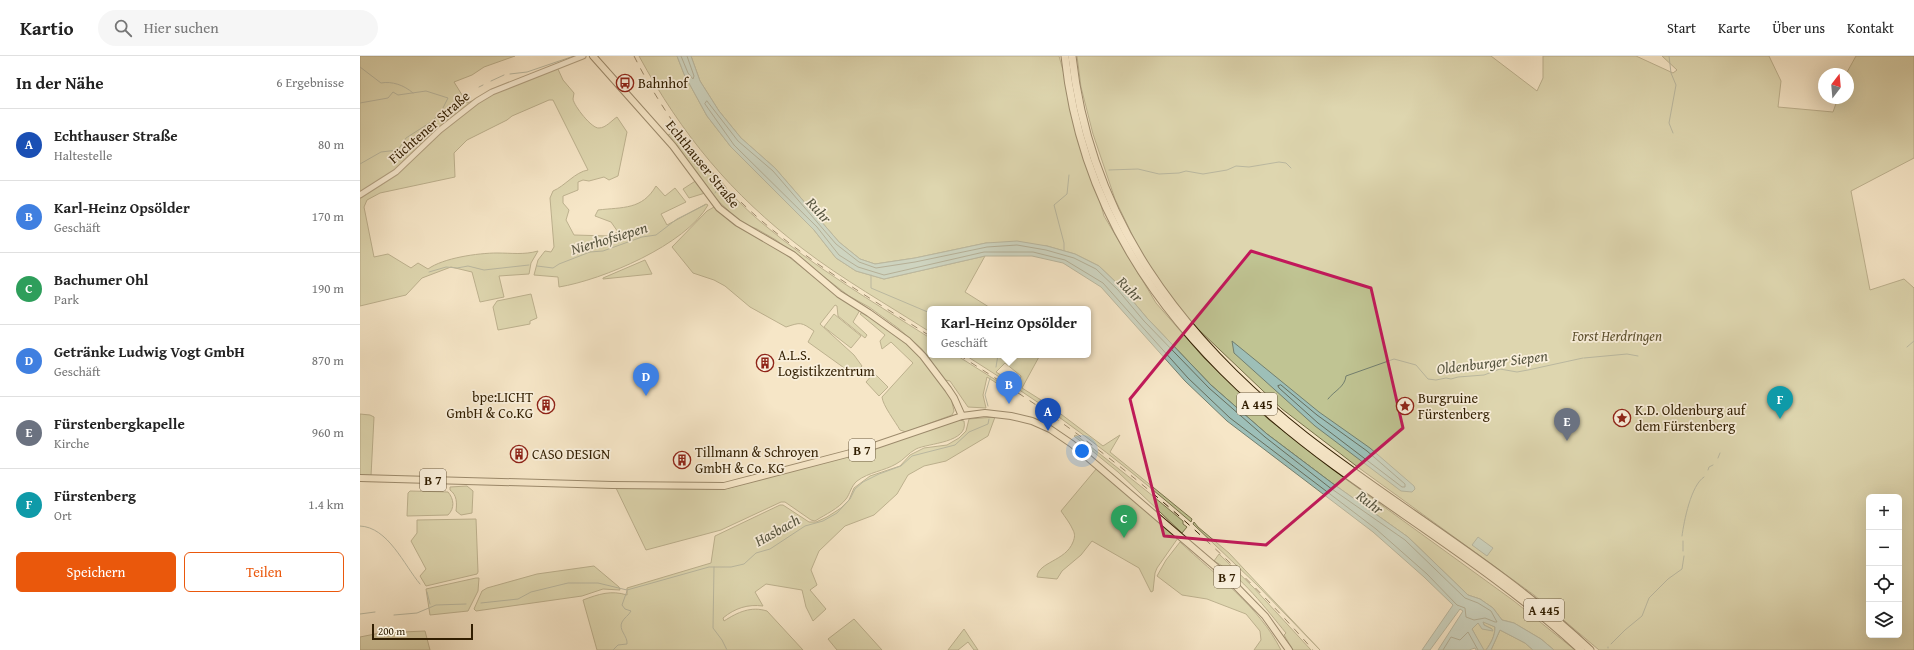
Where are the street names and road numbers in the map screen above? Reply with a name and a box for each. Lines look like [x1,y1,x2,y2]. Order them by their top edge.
street label: Füchtener Straße [384,86,474,168]
street label: Echthauser Straße [661,116,745,212]
road number: A 445 [1237,393,1277,415]
road number: B 7 [849,439,875,461]
road number: B 7 [420,469,446,491]
road number: B 7 [1214,566,1240,588]
road number: A 445 [1524,599,1564,621]

